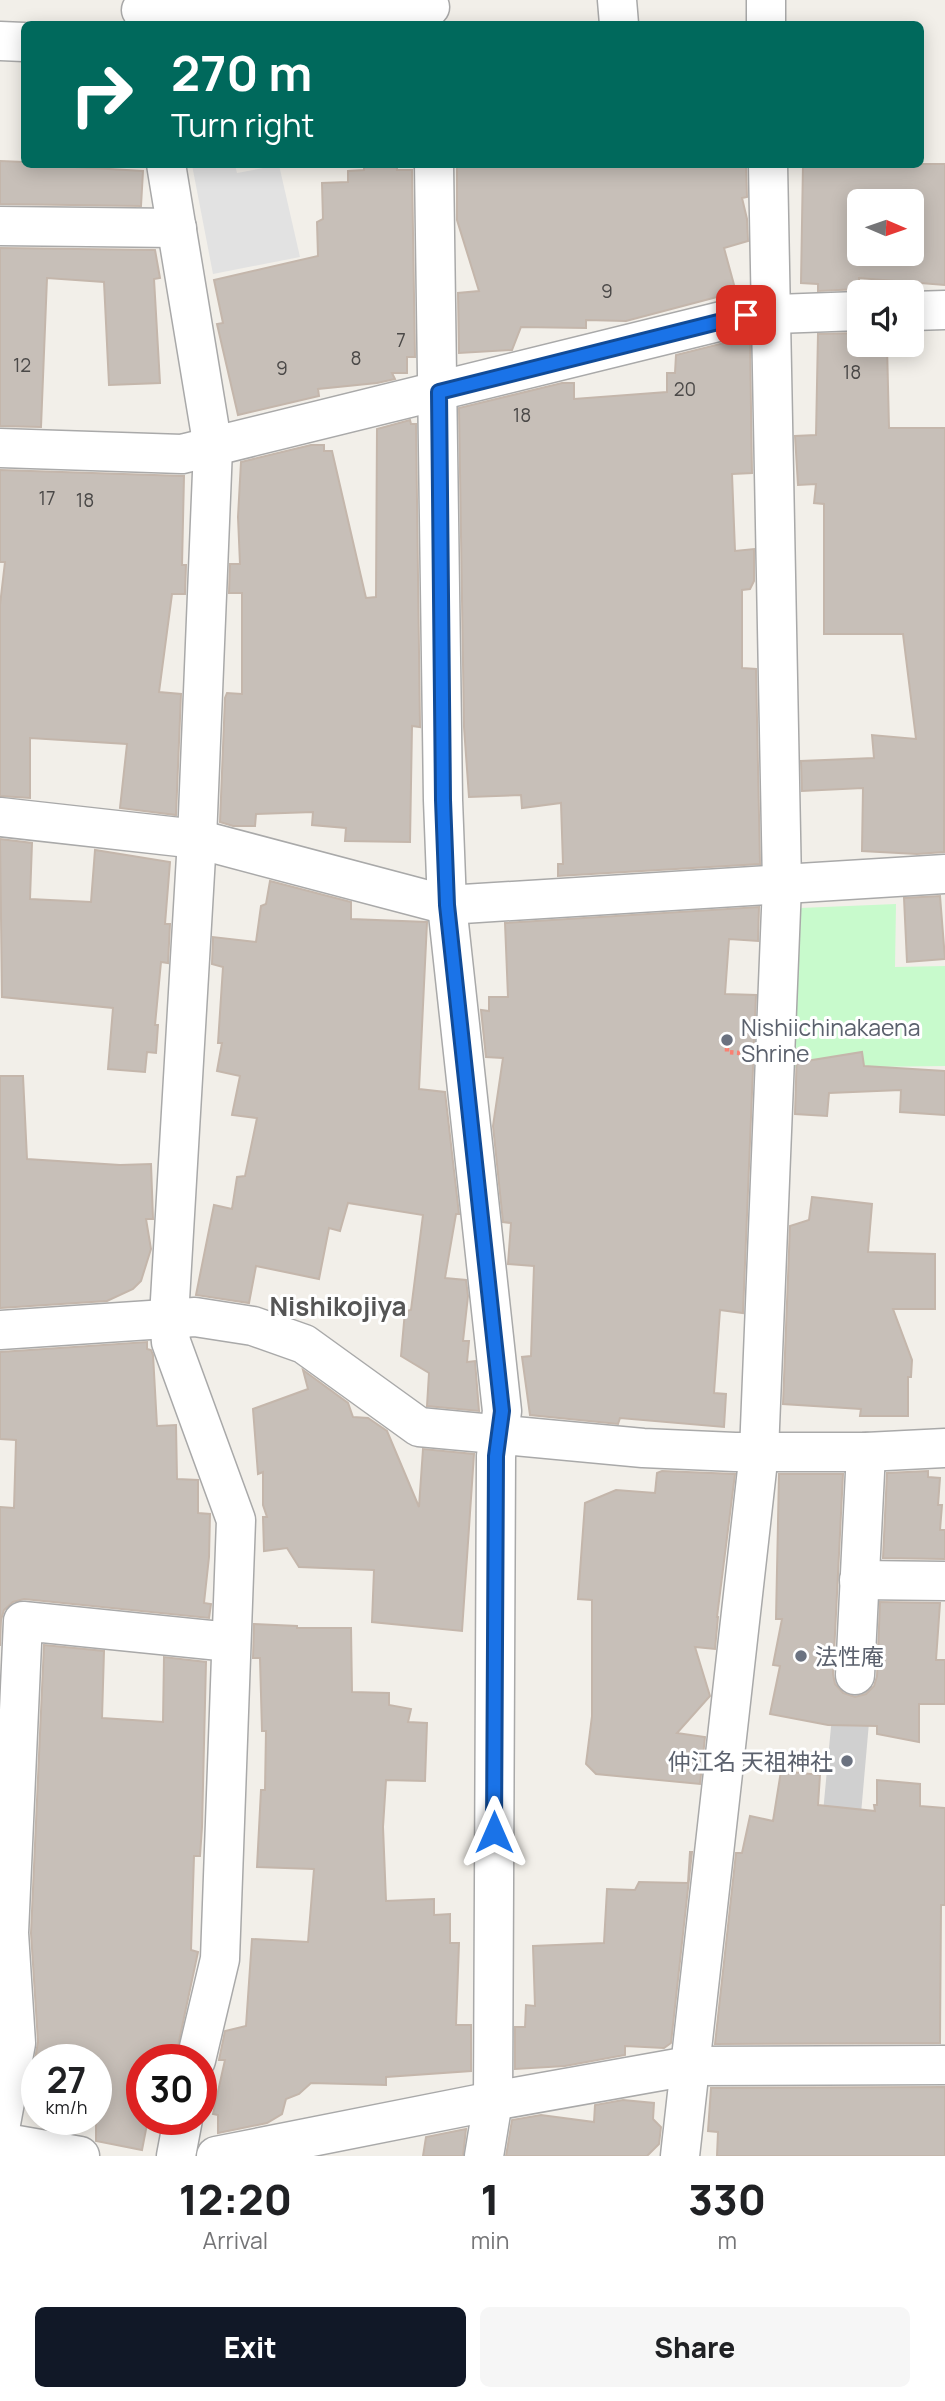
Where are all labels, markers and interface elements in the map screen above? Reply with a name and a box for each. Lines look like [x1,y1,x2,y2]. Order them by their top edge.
text: 270 m [171,39,312,106]
icon: right [56,49,147,140]
text: Turn right [171,103,314,147]
north arrow [847,189,924,266]
map controls [847,189,924,357]
house number: 9 [601,278,613,304]
button: sound [847,280,924,357]
pin [716,285,776,345]
icon: arrive [727,296,765,334]
house number: 7 [396,327,406,353]
house number: 8 [350,345,362,371]
house number: 12 [13,352,31,378]
house number: 9 [276,355,288,381]
house number: 18 [843,359,861,385]
house number: 20 [674,376,696,402]
house number: 18 [513,402,531,428]
house number: 17 [39,485,55,511]
house number: 18 [76,487,94,513]
place label: Nishiichinakaena Shrine [741,1011,921,1069]
marker: Nishiichinakaena Shrine [719,1032,735,1048]
district label: Nishikojiya [269,1288,407,1324]
place label: 法性庵 [815,1640,884,1672]
marker: 法性庵 [793,1648,809,1664]
place label: 仲江名 天祖神社 [667,1745,833,1777]
marker: 仲江名 天祖神社 [839,1753,855,1769]
position arrow [457,1795,531,1869]
speed limit sign: 30 [126,2044,217,2135]
text: 27 [47,2056,86,2104]
text: km/h [46,2095,87,2119]
text: 12:20 [179,2170,292,2228]
text: 1 [481,2170,500,2228]
text: 330 [688,2170,766,2228]
text: Arrival [203,2224,268,2256]
text: min [471,2224,509,2256]
text: m [717,2224,737,2256]
button: Exit [35,2307,466,2387]
button: Share [480,2307,910,2387]

